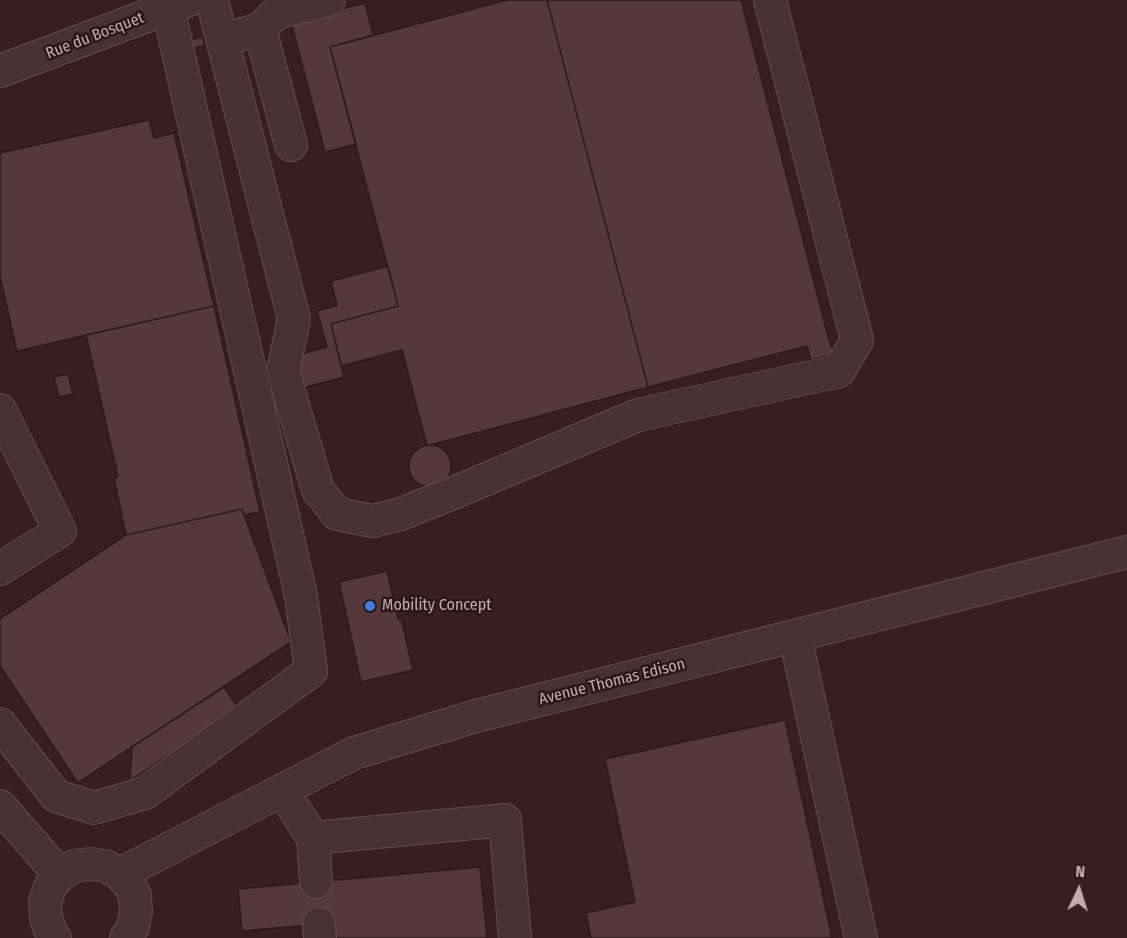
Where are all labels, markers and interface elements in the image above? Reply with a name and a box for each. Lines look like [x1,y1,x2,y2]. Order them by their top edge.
street label: Rue du Bosquet [43,8,147,64]
place label: Mobility Concept [382,596,492,616]
marker: Mobility Concept [363,599,377,613]
street label: Avenue Thomas Edison [537,655,687,709]
north arrow [1049,860,1109,920]
text: N [1075,862,1086,881]

